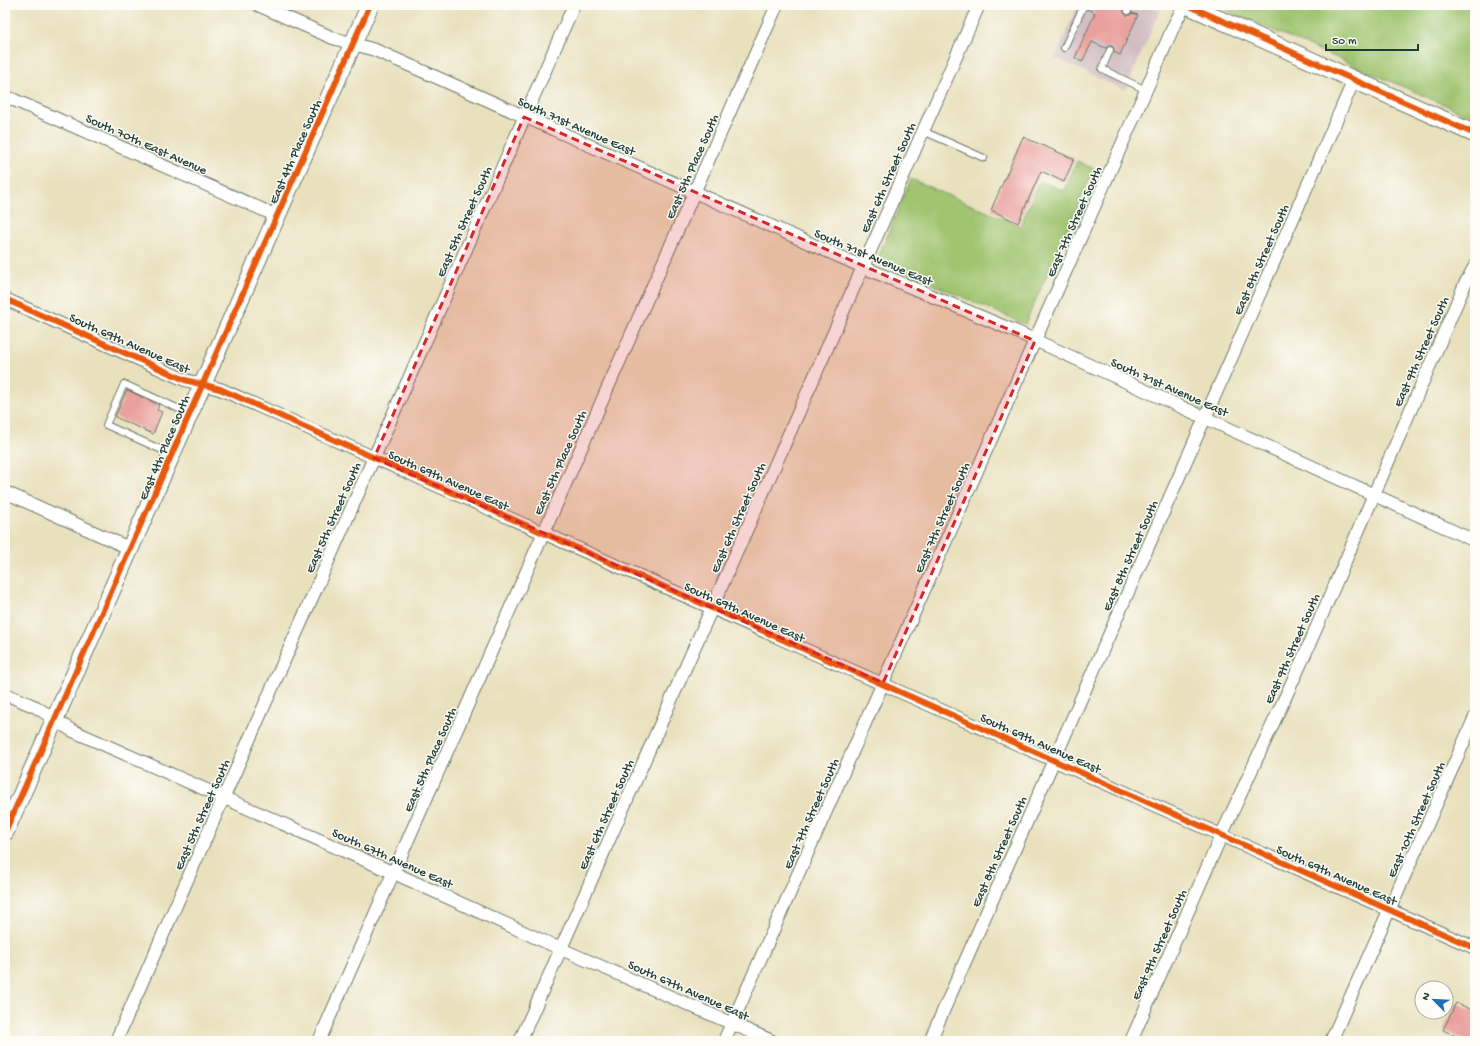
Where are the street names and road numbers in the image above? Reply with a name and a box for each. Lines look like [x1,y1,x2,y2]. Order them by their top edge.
street label: South 71st Avenue East [515,95,639,161]
street label: East 4th Place South [267,98,326,207]
street label: South 70th East Avenue [83,112,209,179]
street label: East 5th Place South [663,112,723,222]
street label: East 6th Street South [858,120,920,236]
street label: East 5th Street South [434,164,496,280]
street label: East 7th Street South [1044,164,1106,280]
street label: East 8th Street South [1231,202,1294,318]
street label: South 71st Avenue East [812,227,936,291]
street label: East 9th Street South [1391,294,1453,410]
street label: South 69th Avenue East [66,311,193,378]
street label: South 71st Avenue East [1108,356,1232,422]
street label: East 4th Place South [136,393,194,503]
street label: East 5th Place South [531,408,591,518]
street label: South 69th Avenue East [385,448,512,515]
street label: East 5th Street South [303,460,365,576]
street label: East 6th Street South [708,460,770,576]
street label: East 7th Street South [912,460,974,576]
street label: East 8th Street South [1100,498,1163,614]
street label: South 69th Avenue East [681,580,808,647]
street label: East 9th Street South [1262,591,1324,707]
street label: East 5th Place South [401,705,461,815]
street label: South 69th Avenue East [977,711,1104,778]
street label: East 7th Street South [781,756,843,872]
street label: East 5th Street South [172,757,234,873]
street label: East 6th Street South [576,757,638,873]
street label: East 10th Street South [1385,760,1450,880]
street label: East 8th Street South [969,794,1032,910]
street label: South 67th Avenue East [329,826,456,893]
street label: South 69th Avenue East [1273,843,1400,910]
street label: East 9th Street South [1129,887,1191,1003]
street label: South 67th Avenue East [625,958,752,1025]

